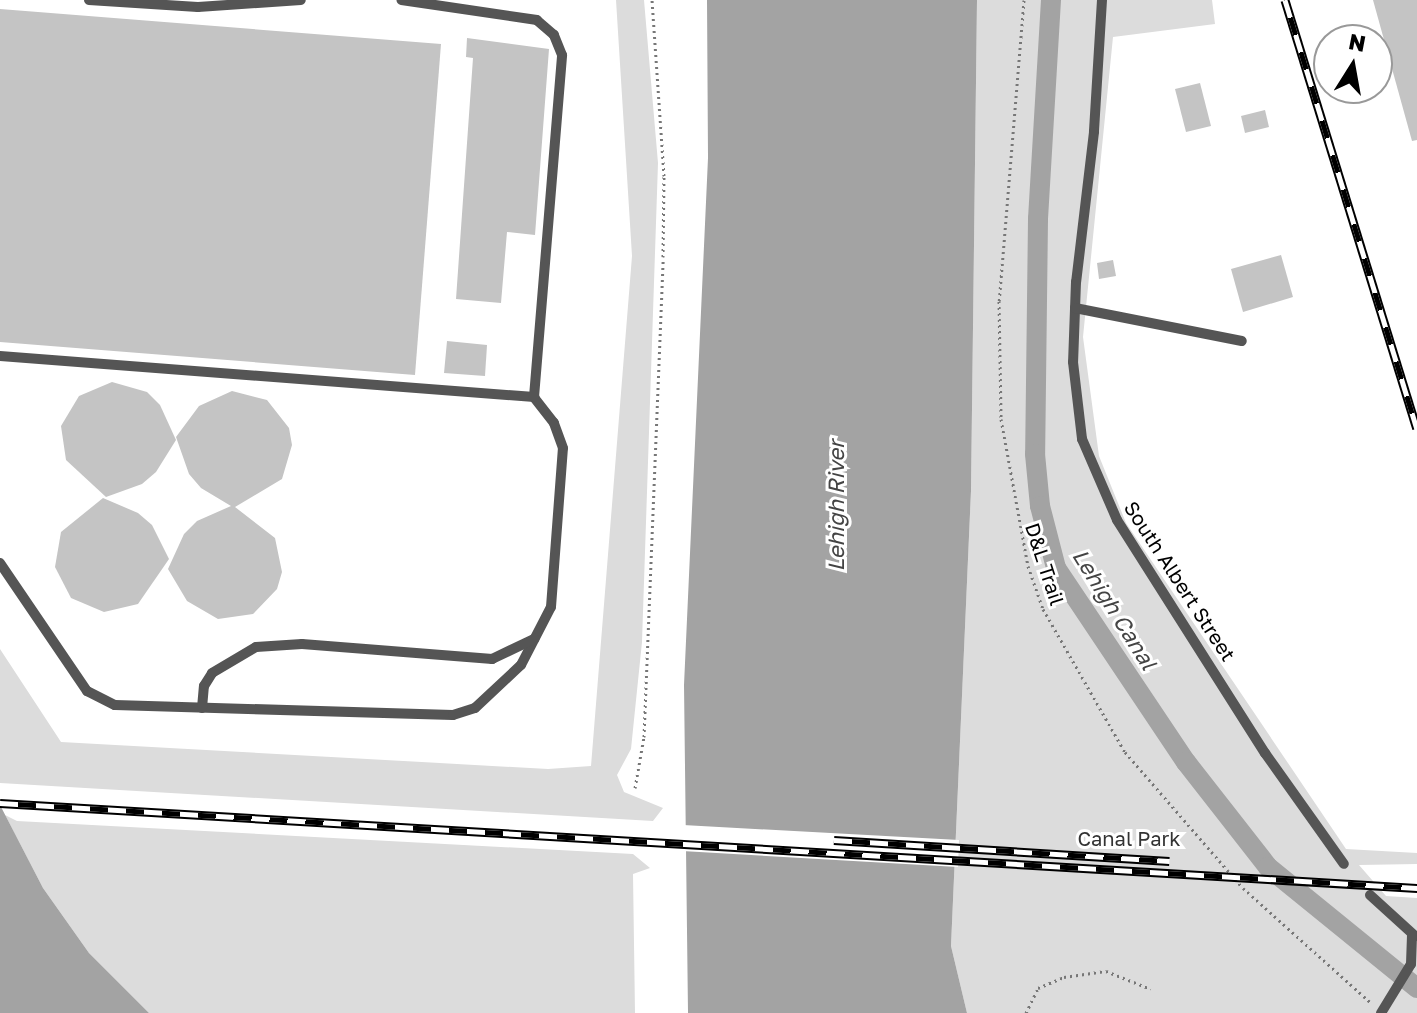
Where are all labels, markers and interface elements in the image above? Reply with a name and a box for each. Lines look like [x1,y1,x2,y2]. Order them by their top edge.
north arrow [1313,24,1393,104]
text: N [1346,27,1368,57]
water label: Lehigh River [823,440,849,572]
street label: South Albert Street [1119,497,1241,665]
street label: D&L Trail [1020,520,1070,608]
water label: Lehigh Canal [1067,544,1163,674]
park label: Canal Park [1077,826,1181,850]

